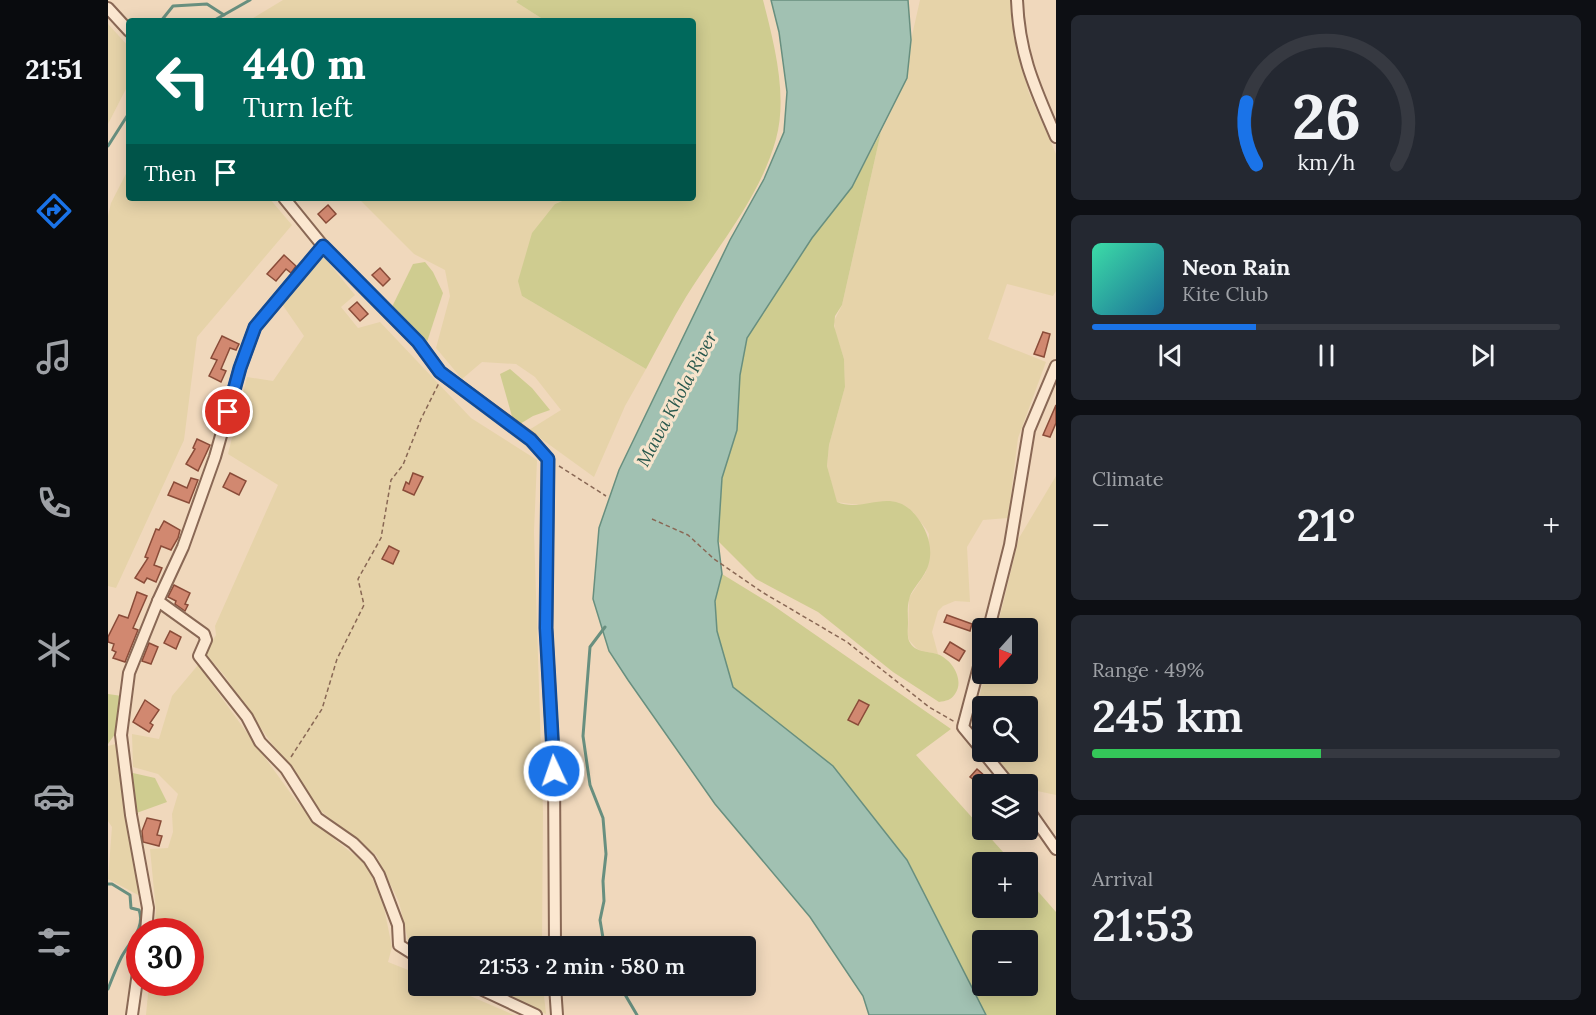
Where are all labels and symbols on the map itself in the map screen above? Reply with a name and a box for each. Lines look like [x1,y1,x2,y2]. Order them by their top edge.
water label: Mawa Khola River [631,326,722,470]
pin [202,386,253,437]
north arrow [972,618,1038,684]
position arrow [522,739,586,803]
speed limit sign: 30 [126,918,204,996]

